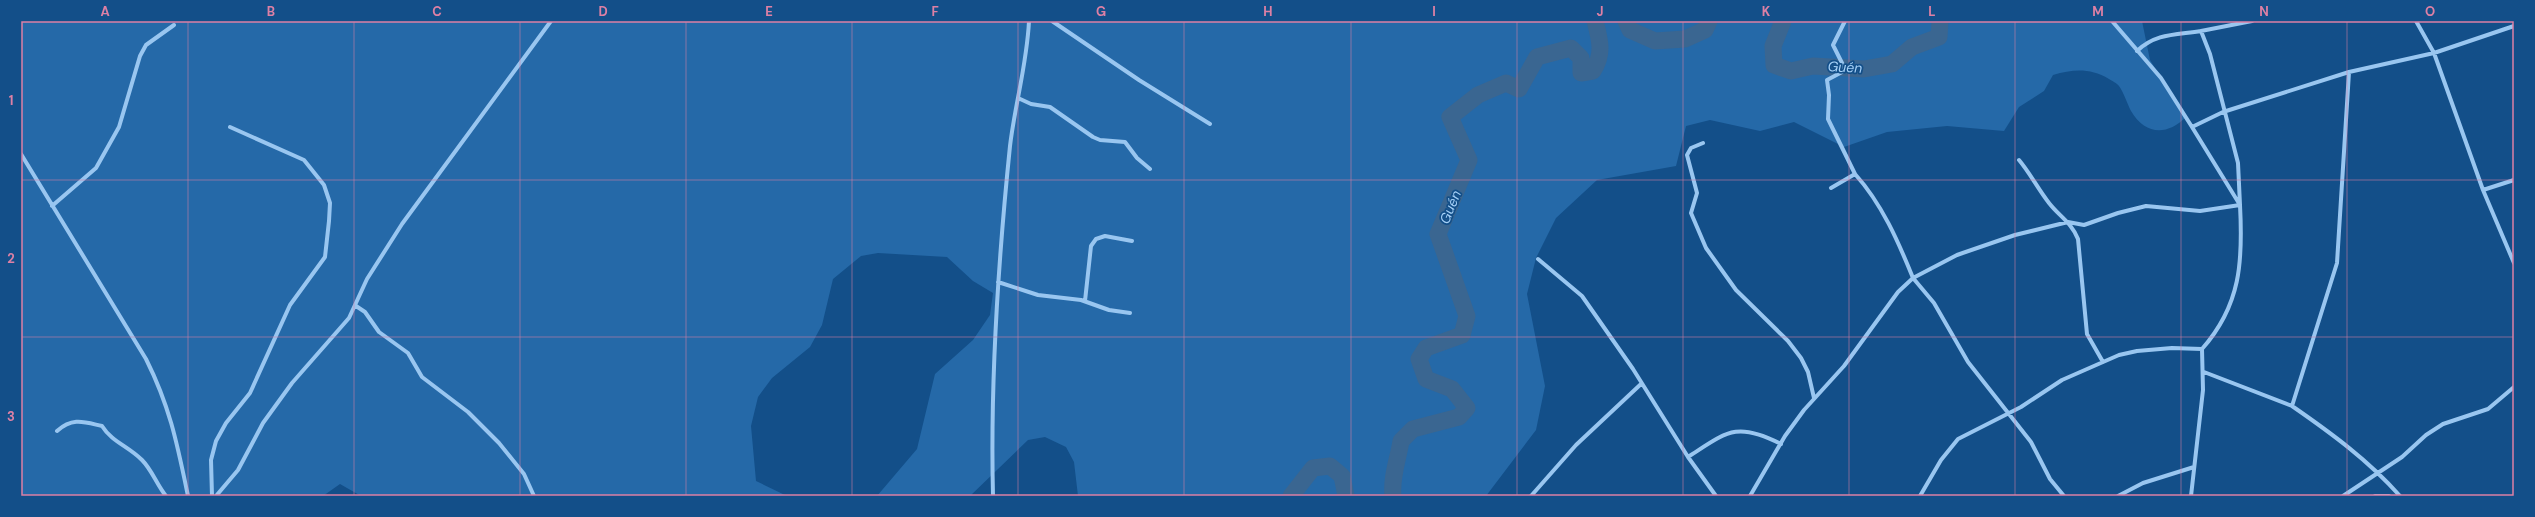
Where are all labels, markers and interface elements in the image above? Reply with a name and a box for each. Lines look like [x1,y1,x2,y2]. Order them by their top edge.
text: A [100,3,110,20]
text: B [267,3,275,20]
text: C [432,3,442,20]
text: D [598,3,608,20]
text: E [765,3,773,20]
text: F [931,3,939,20]
text: G [1096,3,1106,20]
text: H [1263,3,1273,20]
text: I [1432,3,1436,20]
text: J [1596,3,1604,20]
text: K [1762,3,1771,20]
text: L [1928,3,1936,20]
text: M [2092,3,2104,20]
text: N [2259,3,2269,20]
text: O [2425,3,2435,20]
water label: Guén [1827,57,1863,77]
text: 1 [9,92,13,109]
water label: Guén [1435,188,1465,226]
text: 2 [7,250,15,267]
text: 3 [7,408,15,425]

